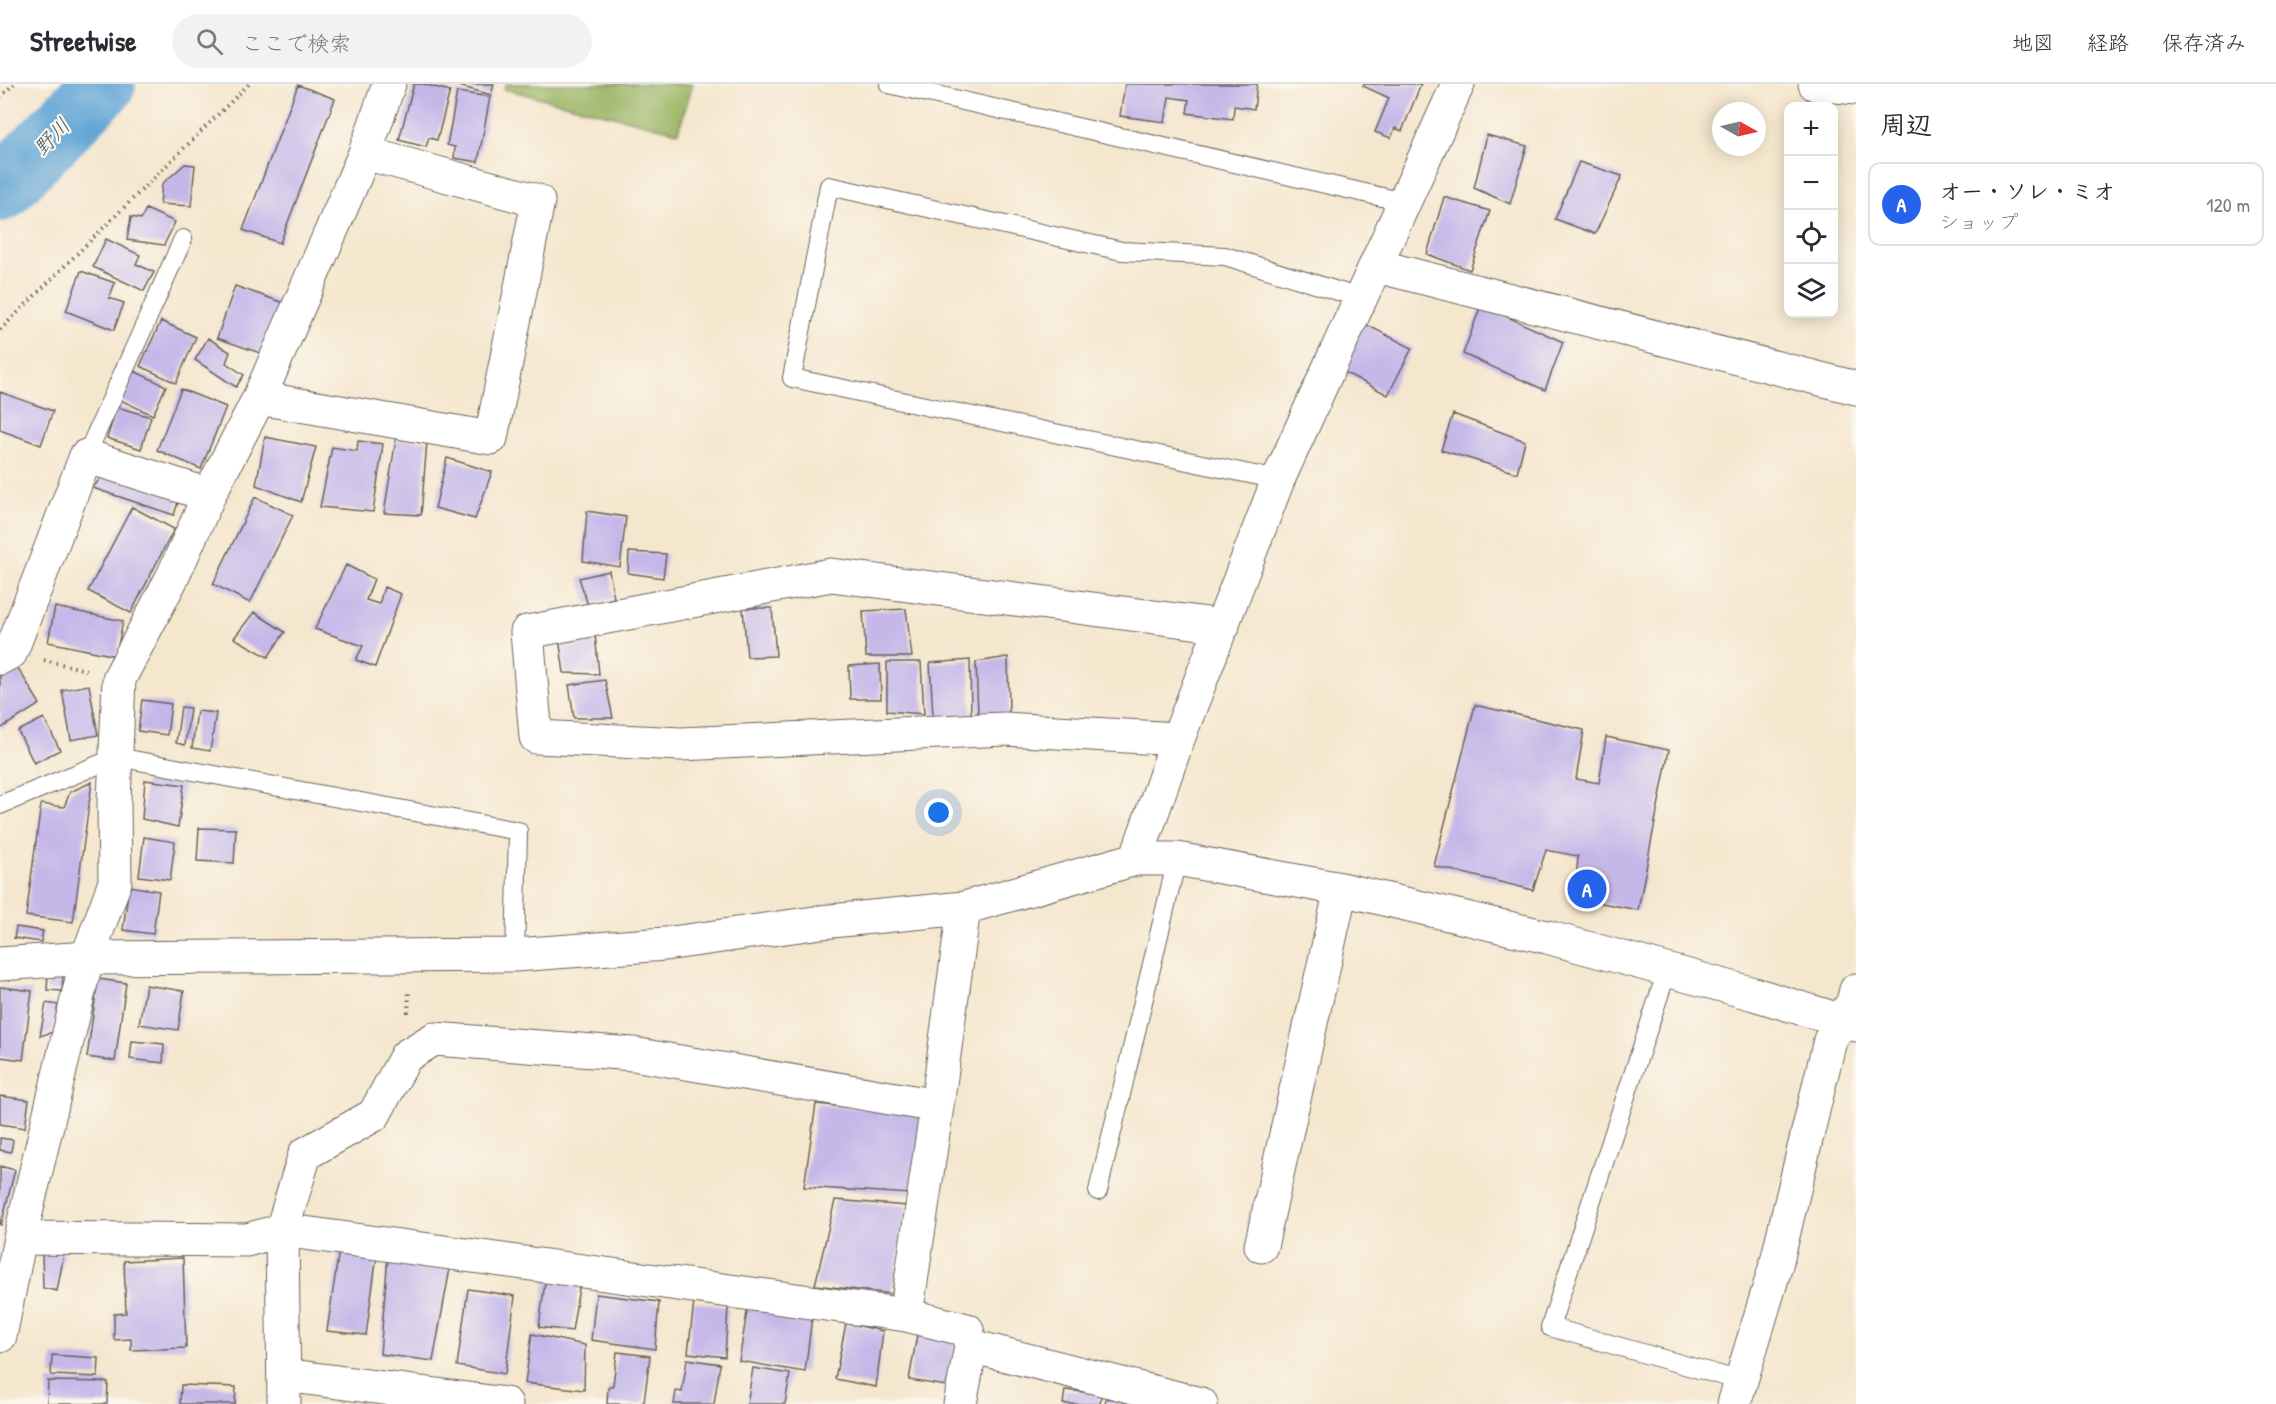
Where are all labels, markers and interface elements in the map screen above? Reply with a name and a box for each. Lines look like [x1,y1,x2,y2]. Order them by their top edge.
search box [172,14,592,68]
text: Streetwise [30,22,136,60]
icon: search [193,25,226,58]
text: ここで検索 [241,28,351,58]
text: 地図 [2012,28,2054,57]
text: 経路 [2087,28,2129,57]
text: 保存済み [2162,28,2246,57]
north arrow [1712,102,1766,156]
map controls [1784,102,1838,318]
button: + [1784,102,1838,156]
text: 周辺 [1880,107,1932,142]
water label: 野川 [27,111,77,162]
button: − [1784,156,1838,210]
text: オー・ソレ・ミオ [1939,176,2115,206]
text: A [1897,191,1906,218]
text: 120 m [2206,191,2250,218]
text: ショップ [1939,208,2018,235]
button: locate [1784,210,1838,264]
button: layers [1784,264,1838,318]
your location [924,798,953,827]
pin: A [1568,866,1606,912]

